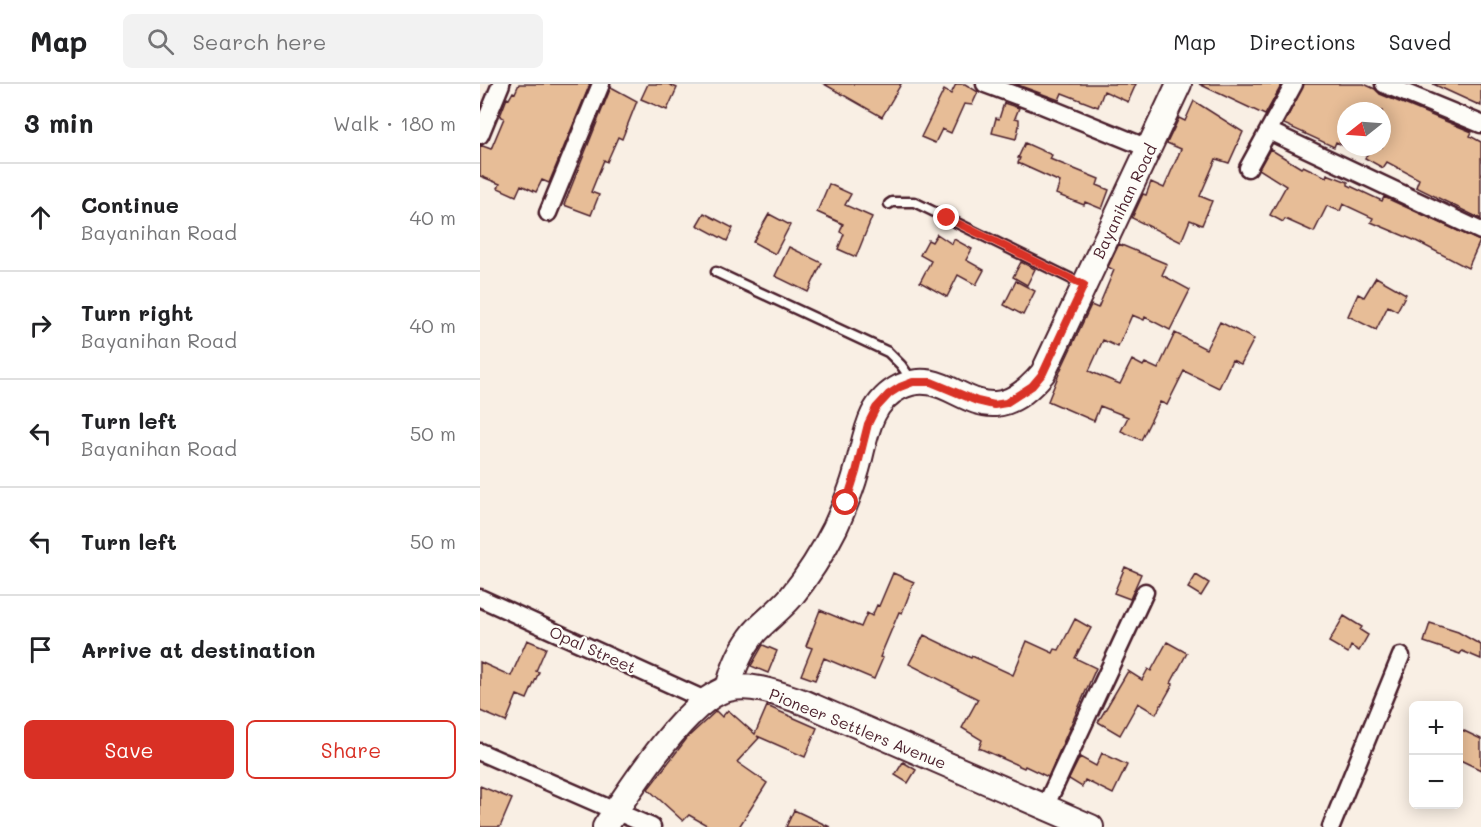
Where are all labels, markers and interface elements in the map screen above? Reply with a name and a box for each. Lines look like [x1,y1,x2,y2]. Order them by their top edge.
search box [123,14,543,68]
text: Map [30,23,87,59]
icon: search [144,25,177,58]
text: Search here [192,27,326,56]
text: Map [1173,28,1216,55]
text: Directions [1249,28,1356,55]
text: Saved [1389,28,1451,55]
north arrow [1337,102,1391,156]
text: 3 min [24,106,93,140]
text: Walk · 180 m [333,110,456,136]
street label: Bayanihan Road [1087,140,1161,262]
text: Continue [81,190,179,219]
icon: ahead [24,201,57,234]
text: 40 m [410,204,456,230]
route end [933,204,959,230]
text: Bayanihan Road [81,219,237,245]
text: Turn right [81,298,193,327]
icon: right [24,309,57,342]
text: 40 m [410,312,456,338]
text: Bayanihan Road [81,327,237,353]
text: Turn left [81,406,177,435]
icon: left [24,417,57,450]
text: 50 m [410,420,456,446]
text: Bayanihan Road [81,435,237,461]
route start [832,489,858,515]
icon: left [24,525,57,558]
text: Turn left [81,527,177,556]
text: 50 m [410,528,456,554]
street label: Opal Street [546,621,640,677]
icon: arrive [24,633,57,666]
text: Arrive at destination [81,635,316,664]
street label: Pioneer Settlers Avenue [766,683,950,773]
map controls [1409,701,1463,809]
button: + [1409,701,1463,755]
button: Save [24,720,234,779]
button: Share [246,720,456,779]
button: − [1409,755,1463,809]

